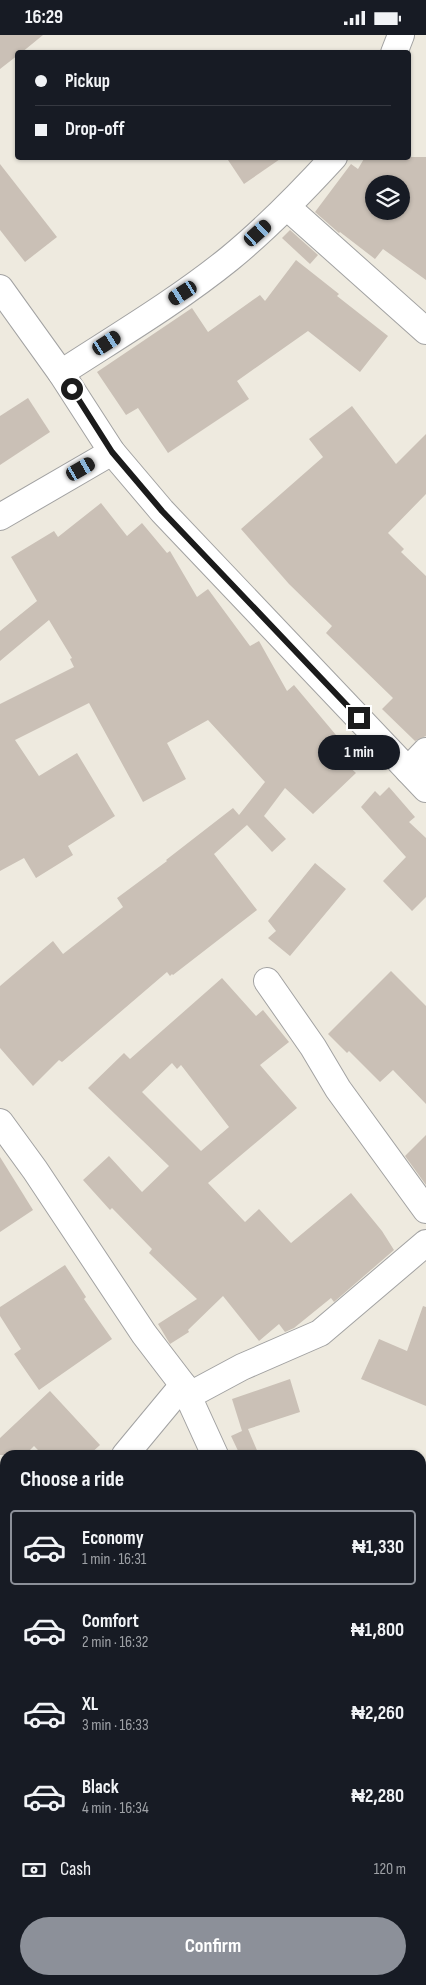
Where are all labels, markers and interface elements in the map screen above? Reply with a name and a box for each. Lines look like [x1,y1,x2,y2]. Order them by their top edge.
text: 16:29 [25,6,63,29]
text: Pickup [65,70,110,93]
text: Drop-off [65,118,125,141]
map controls [365,175,410,220]
button: layers [365,175,410,220]
car [241,217,274,249]
car [166,279,199,307]
car [90,329,123,357]
route start [61,378,83,400]
car [64,455,97,483]
route end [348,707,370,729]
callout: 1 min [318,735,400,771]
text: 1 min [344,743,374,762]
text: Choose a ride [20,1466,124,1493]
icon: car [22,1525,67,1570]
text: Economy [82,1527,144,1550]
text: ₦1,330 [352,1536,404,1559]
text: 1 min · 16:31 [82,1550,146,1569]
icon: car [22,1608,67,1653]
text: Comfort [82,1610,139,1633]
text: ₦1,800 [351,1619,404,1642]
text: 2 min · 16:32 [82,1633,148,1652]
icon: car [22,1691,67,1736]
text: XL [82,1693,98,1716]
text: ₦2,260 [351,1702,404,1725]
text: 3 min · 16:33 [82,1716,149,1735]
icon: car [22,1774,67,1819]
text: Black [82,1776,119,1799]
text: ₦2,280 [351,1785,404,1808]
text: 4 min · 16:34 [82,1799,149,1818]
icon: cash [20,1856,48,1884]
text: Cash [60,1858,91,1881]
text: 120 m [374,1860,406,1879]
button: Confirm [20,1917,406,1975]

